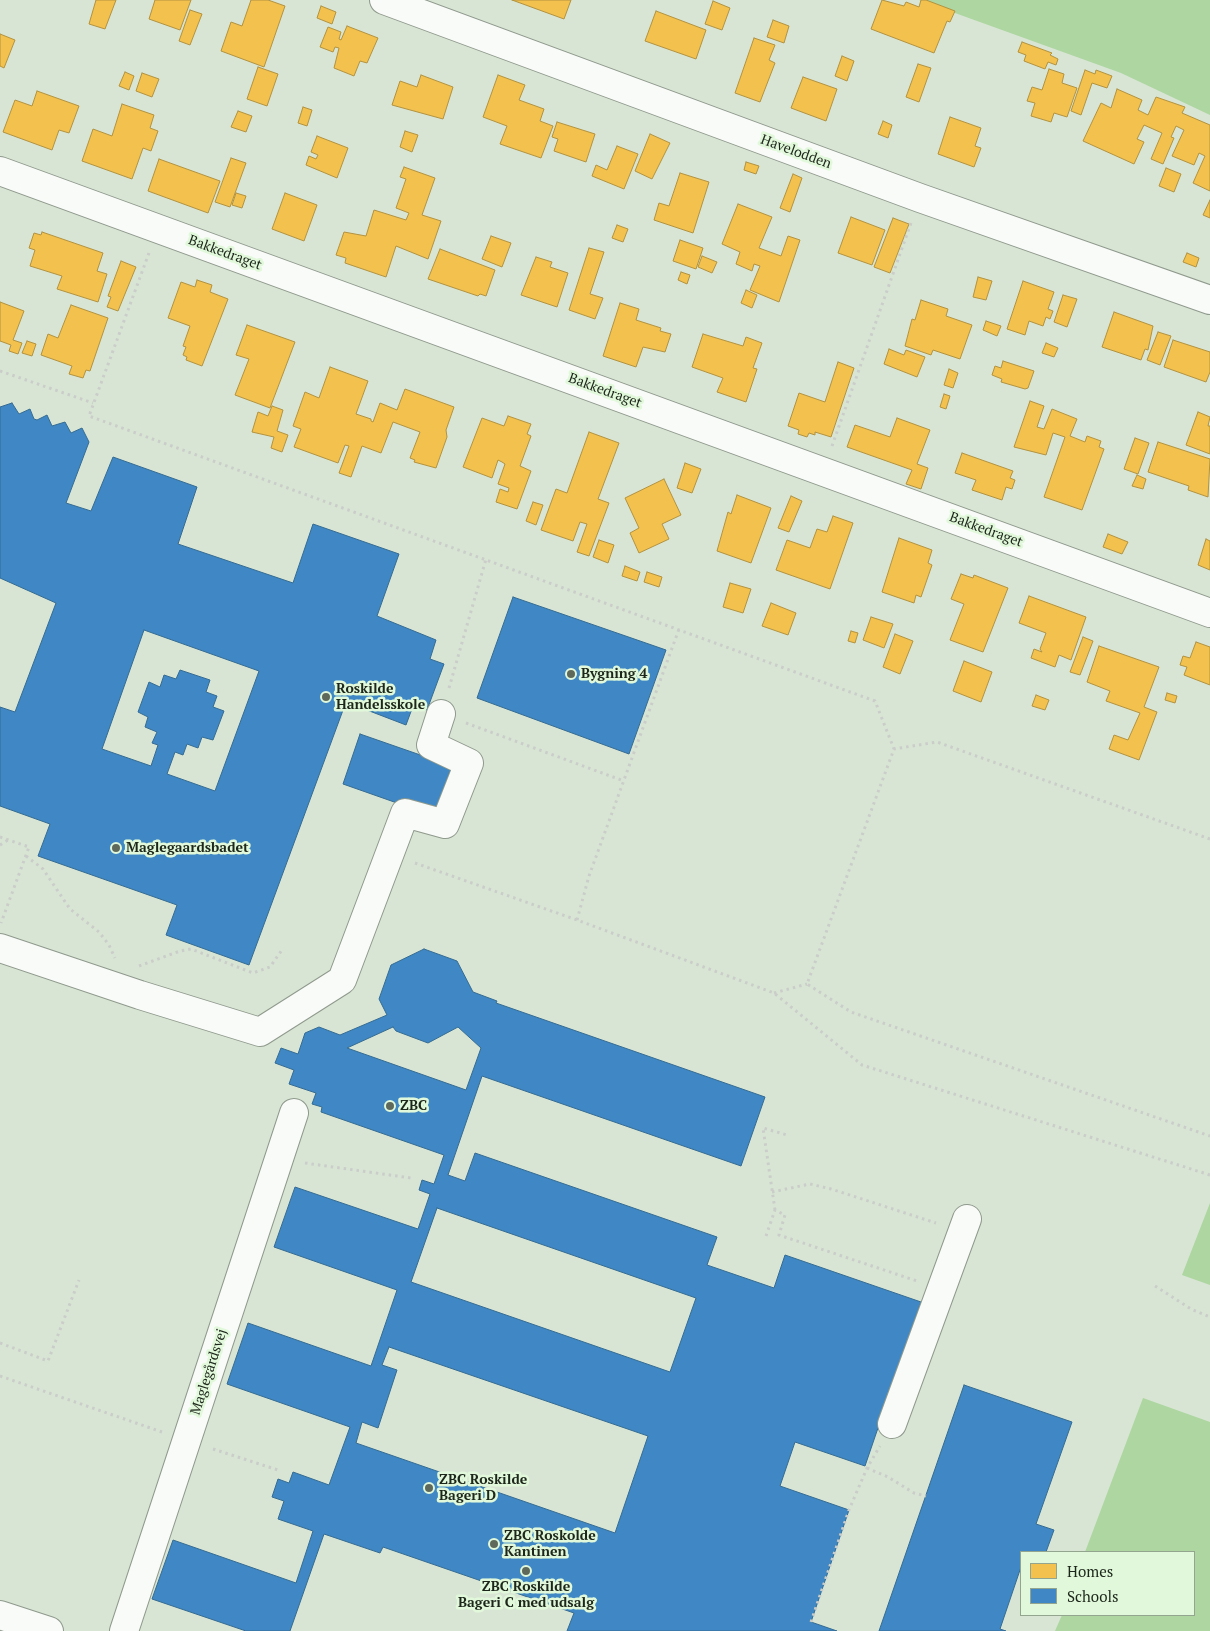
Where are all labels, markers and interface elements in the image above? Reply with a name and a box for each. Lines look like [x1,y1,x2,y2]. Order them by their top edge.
street label: Havelodden [758,131,834,173]
street label: Bakkedraget [186,232,264,274]
street label: Bakkedraget [566,370,644,412]
street label: Bakkedraget [947,509,1025,551]
place label: Bygning 4 [581,666,647,682]
marker: Bygning 4 [565,668,577,680]
place label: Roskilde Handelsskole [336,681,425,714]
marker: Roskilde Handelsskole [320,691,332,703]
place label: Maglegaardsbadet [126,840,249,856]
marker: Maglegaardsbadet [110,842,122,854]
place label: ZBC [400,1098,427,1114]
marker: ZBC [384,1100,396,1112]
street label: Maglegårdsvej [187,1327,231,1417]
place label: ZBC Roskilde Bageri D [439,1472,527,1504]
marker: ZBC Roskilde Bageri D [423,1482,435,1494]
place label: ZBC Roskolde Kantinen [504,1528,596,1560]
marker: ZBC Roskolde Kantinen [488,1538,500,1550]
legend [1020,1551,1195,1616]
text: Homes [1067,1561,1113,1581]
marker: ZBC Roskilde Bageri C med udsalg [520,1565,532,1577]
place label: ZBC Roskilde Bageri C med udsalg [458,1579,594,1611]
text: Schools [1067,1586,1118,1606]

